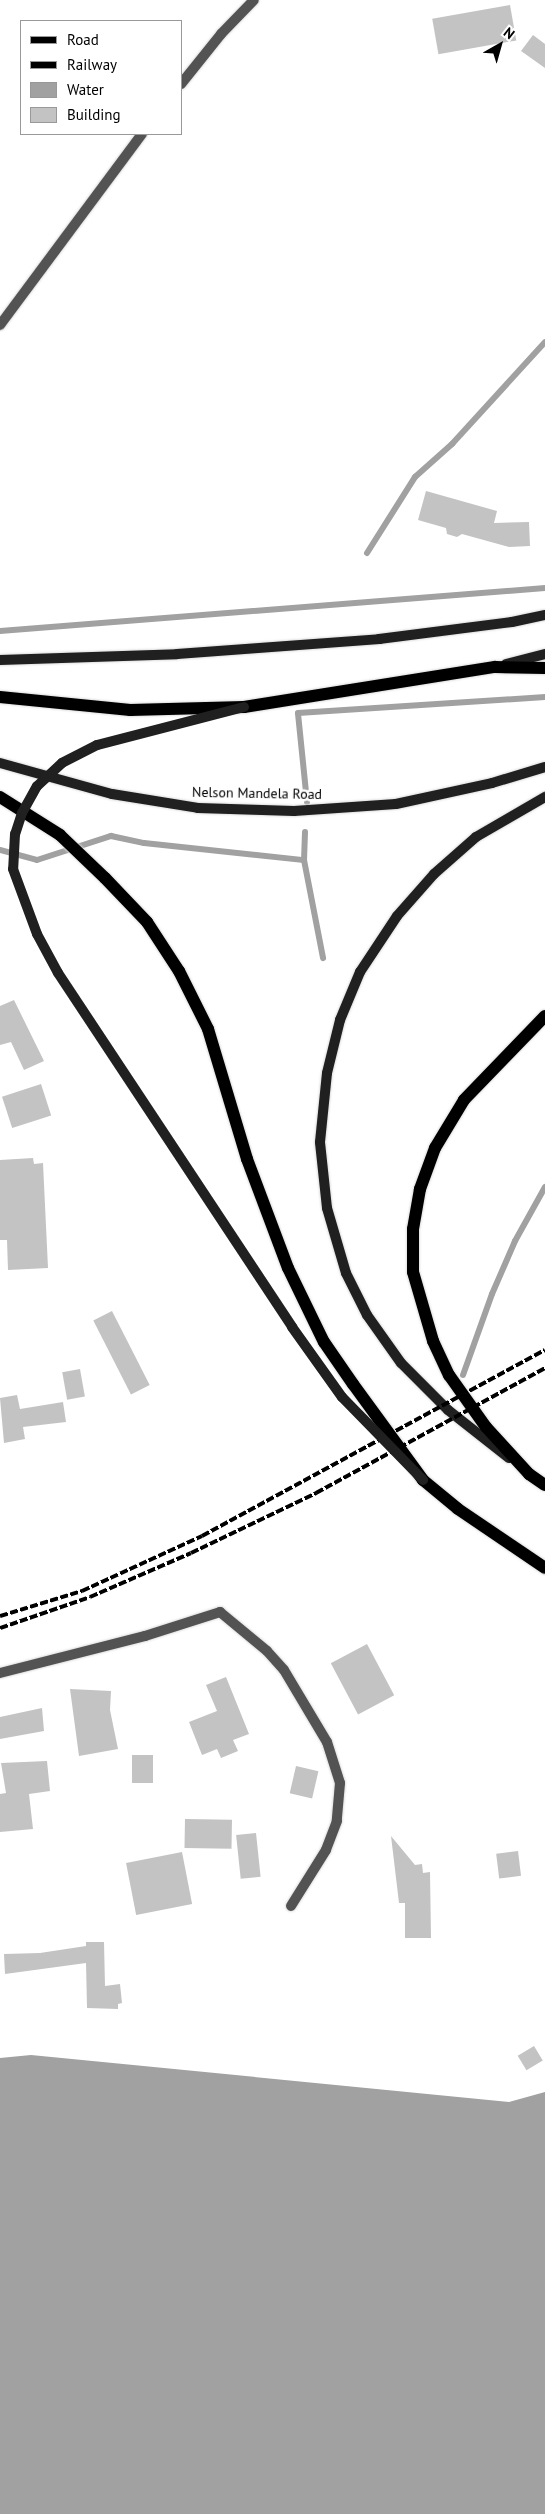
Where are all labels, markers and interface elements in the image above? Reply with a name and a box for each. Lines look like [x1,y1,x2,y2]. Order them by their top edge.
legend [20,20,182,135]
north arrow [475,20,525,70]
text: N [500,23,518,43]
text: Road [67,30,99,49]
text: Railway [67,55,117,74]
text: Water [67,80,104,99]
text: Building [67,105,121,124]
street label: Nelson Mandela Road [192,783,322,803]

